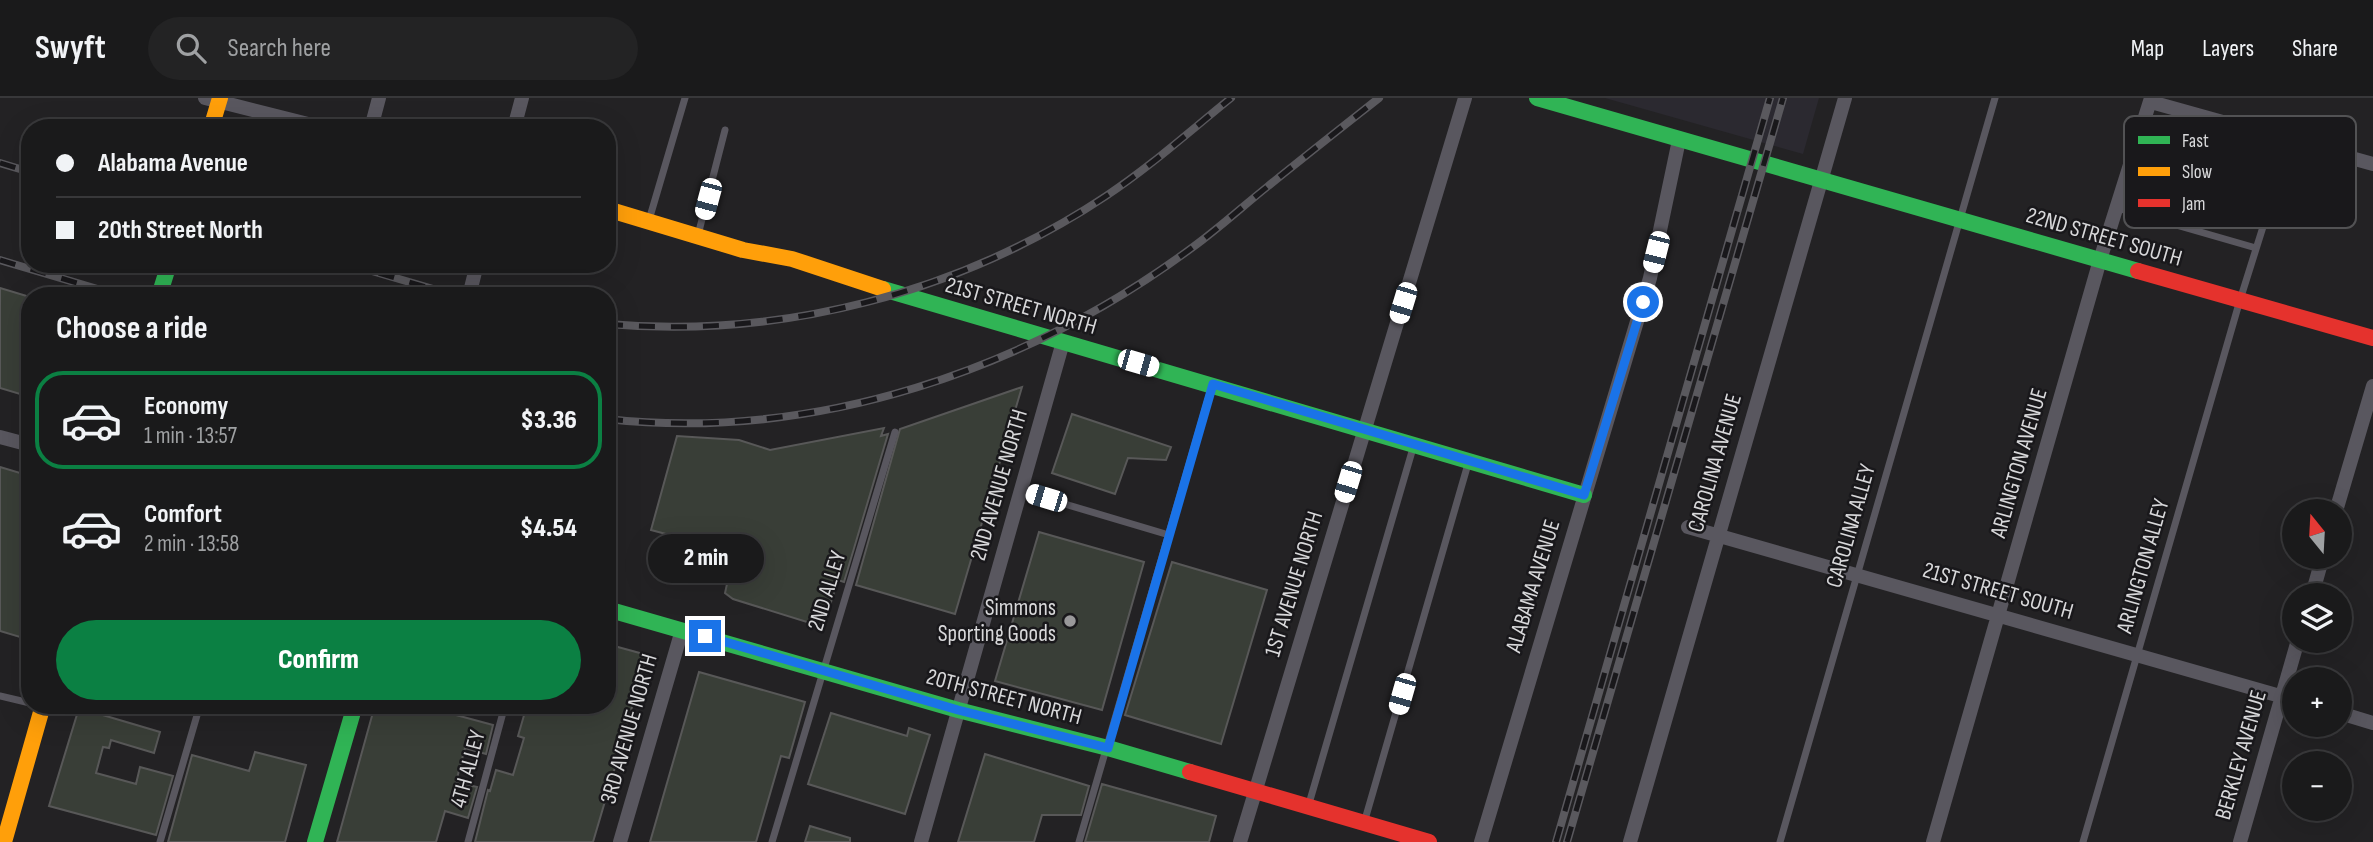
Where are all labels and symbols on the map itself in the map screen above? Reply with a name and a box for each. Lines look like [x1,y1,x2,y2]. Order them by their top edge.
legend [2124,116,2356,228]
text: Fast [2182,130,2209,153]
text: Slow [2182,161,2212,184]
car [693,176,724,222]
text: Jam [2181,193,2205,216]
street label: 22ND STREET SOUTH [2023,201,2185,273]
car [1641,229,1672,275]
street label: 21ST STREET NORTH [942,271,1100,341]
car [1387,280,1420,326]
route start [1627,286,1659,318]
car [1115,347,1162,379]
street label: ARLINGTON AVENUE [1984,385,2054,542]
street label: CAROLINA AVENUE [1682,391,1748,535]
street label: 2ND AVENUE NORTH [964,406,1034,564]
car [1332,459,1365,505]
street label: CAROLINA ALLEY [1820,461,1882,591]
car [1023,482,1070,514]
street label: ARLINGTON ALLEY [2110,495,2176,637]
north arrow [2282,499,2352,569]
street label: 1ST AVENUE NORTH [1259,508,1329,660]
street label: ALABAMA AVENUE [1499,516,1566,657]
callout: 2 min [647,534,763,584]
street label: 2ND ALLEY [802,547,853,634]
street label: 21ST STREET SOUTH [1919,556,2077,626]
place label: Simmons Sporting Goods [938,594,1056,648]
marker: Simmons Sporting Goods [1062,613,1078,629]
route end [689,620,721,652]
street label: 3RD AVENUE NORTH [594,651,664,807]
street label: 20TH STREET NORTH [923,663,1085,731]
car [1387,671,1418,717]
street label: BERKLEY AVENUE [2209,687,2273,823]
street label: 4TH ALLEY [444,727,492,811]

